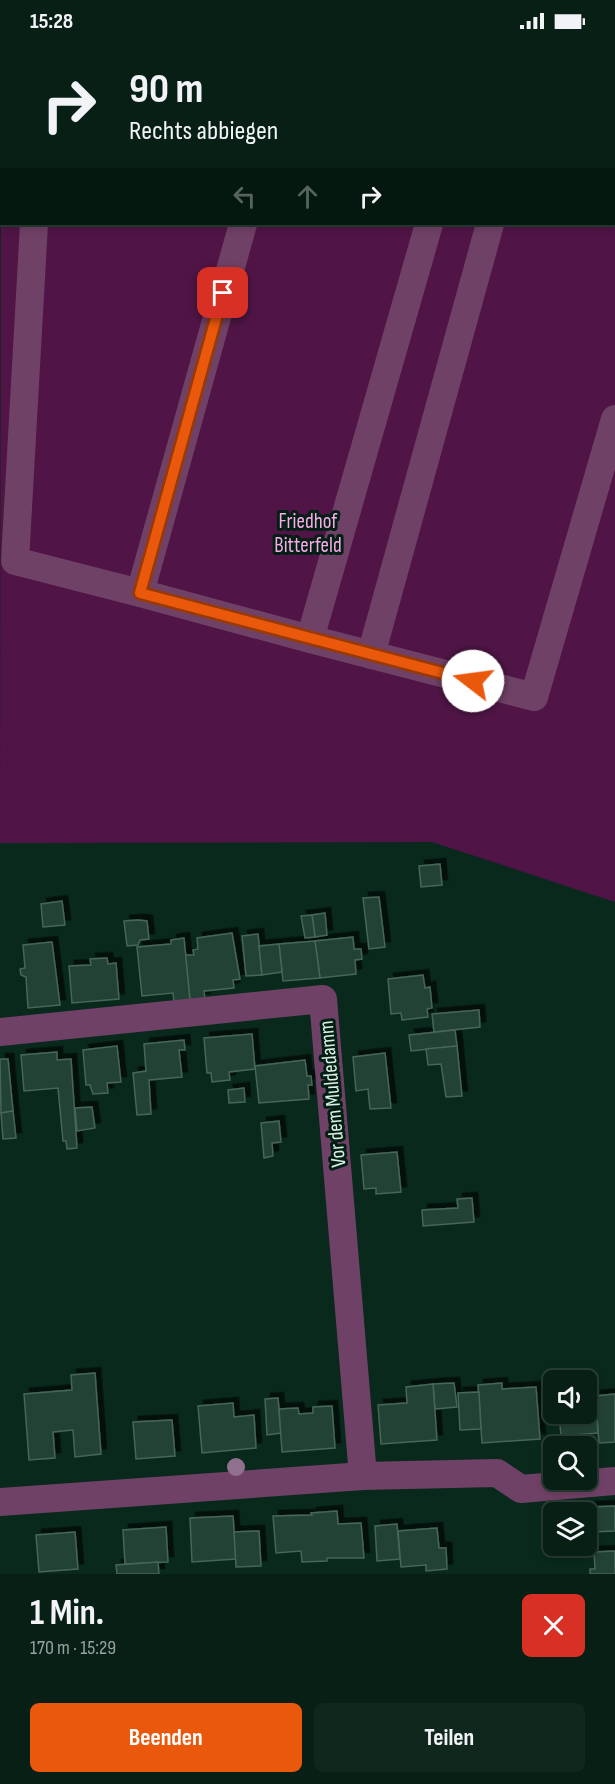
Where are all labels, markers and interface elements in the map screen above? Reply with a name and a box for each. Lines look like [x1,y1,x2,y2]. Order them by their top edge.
text: 15:28 [30,8,73,35]
text: 90 m [129,64,203,115]
icon: right [30,66,108,144]
text: Rechts abbiegen [129,115,278,147]
icon: left [228,180,261,213]
icon: ahead [291,180,324,213]
icon: right [354,180,387,213]
pin [197,267,248,318]
icon: arrive [206,276,239,309]
park label: Friedhof Bitterfeld [274,509,342,558]
position arrow [441,649,505,713]
street label: Vor dem Muldedamm [314,1020,351,1168]
map controls [543,1370,597,1556]
button: sound [543,1370,597,1424]
button: search [543,1436,597,1490]
button: layers [543,1502,597,1556]
text: 1 Min. [30,1592,104,1635]
button: close [522,1594,585,1657]
text: 170 m · 15:29 [30,1636,116,1660]
button: Beenden [30,1703,302,1772]
button: Teilen [314,1703,585,1772]

